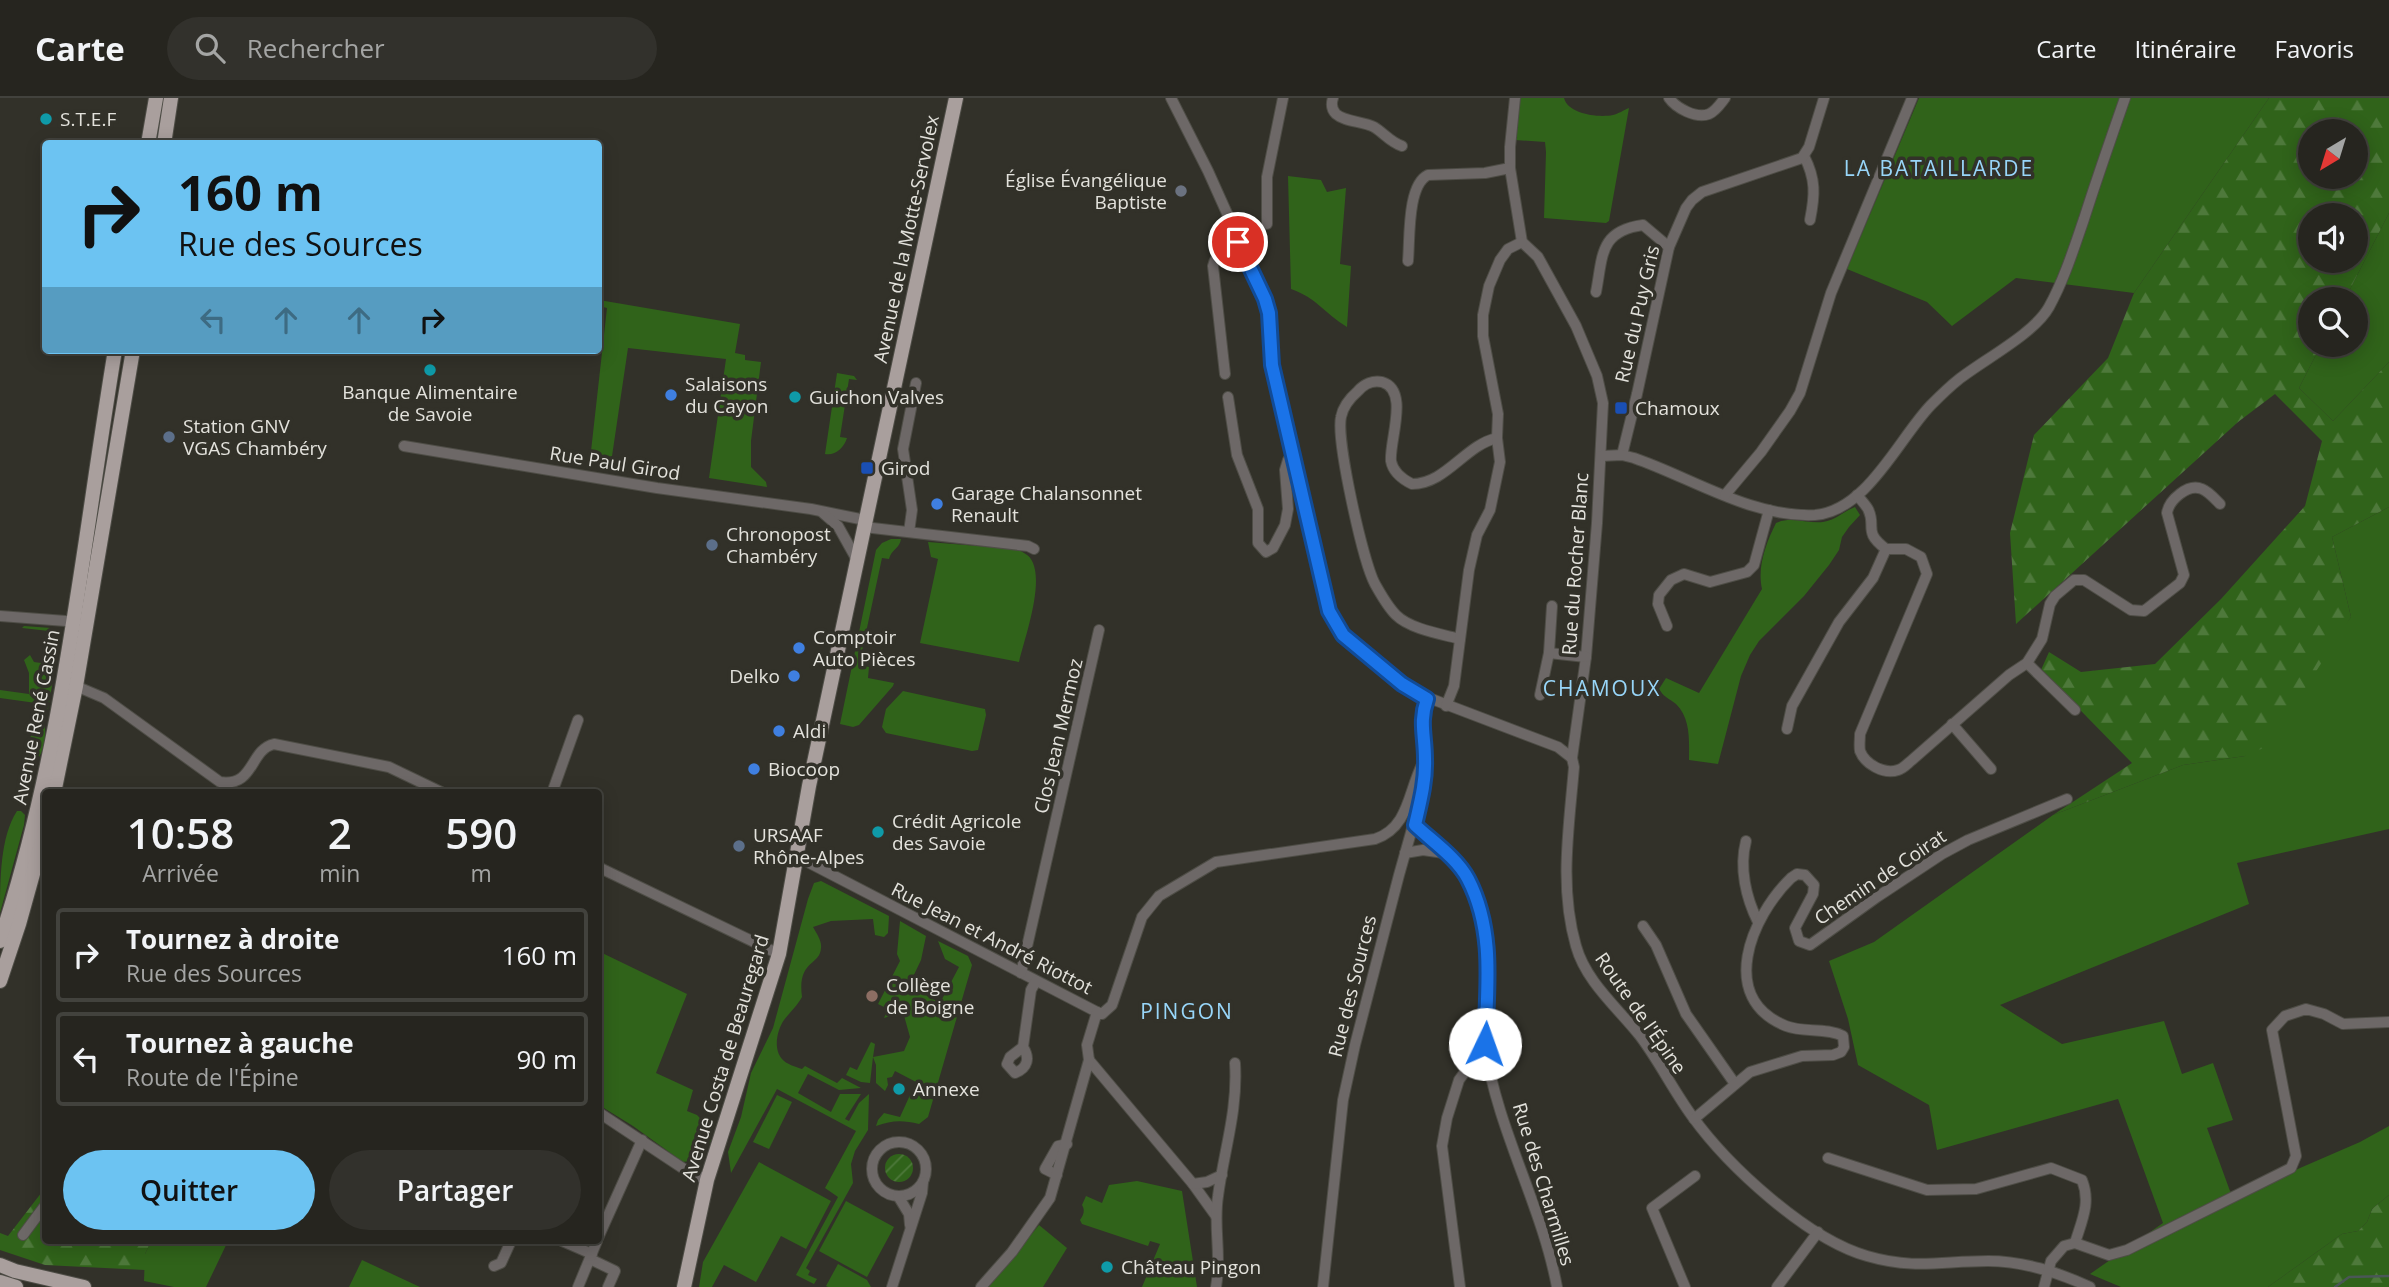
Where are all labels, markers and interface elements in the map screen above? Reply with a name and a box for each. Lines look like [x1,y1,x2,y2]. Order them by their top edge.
search box [167,17,657,80]
text: Carte [35,26,125,71]
icon: search [191,29,229,67]
text: Rechercher [247,30,385,66]
text: Carte [2036,32,2097,65]
text: Itinéraire [2135,32,2237,65]
text: Favoris [2275,32,2354,65]
place label: S.T.E.F [60,106,116,132]
marker: S.T.E.F [38,111,54,127]
street label: Avenue de la Motte-Servolex [867,113,945,365]
north arrow [2298,119,2368,189]
map controls [2298,119,2368,357]
district label: LA BATAILLARDE [1844,154,2034,182]
text: 160 m [178,159,323,225]
place label: Église Évangélique Baptiste [1005,167,1167,215]
icon: right [63,168,154,259]
marker: Église Évangélique Baptiste [1173,183,1189,199]
button: sound [2298,203,2368,273]
pin [1208,212,1268,272]
text: Rue des Sources [178,222,423,265]
icon: arrive [1219,223,1257,261]
street label: Rue du Puy Gris [1609,243,1665,385]
button: search [2298,287,2368,357]
icon: left [194,301,232,339]
icon: ahead [267,301,305,339]
icon: ahead [340,301,378,339]
icon: right [413,301,451,339]
marker: Banque Alimentaire de Savoie [422,362,438,378]
place label: Salaisons du Cayon [685,371,768,419]
place label: Banque Alimentaire de Savoie [342,379,518,427]
place label: Guichon Valves [809,384,944,410]
marker: Salaisons du Cayon [663,387,679,403]
marker: Guichon Valves [787,389,803,405]
place label: Chamoux [1635,395,1720,421]
marker: Chamoux [1613,400,1629,416]
place label: Station GNV VGAS Chambéry [183,413,327,461]
marker: Station GNV VGAS Chambéry [161,429,177,445]
street label: Rue Paul Girod [548,440,682,486]
place label: Girod [881,455,930,481]
marker: Girod [859,460,875,476]
street label: Rue du Rocher Blanc [1556,472,1594,656]
place label: Garage Chalansonnet Renault [951,480,1142,528]
marker: Garage Chalansonnet Renault [929,496,945,512]
place label: Chronopost Chambéry [726,521,831,569]
marker: Chronopost Chambéry [704,537,720,553]
place label: Comptoir Auto Pièces [813,624,916,672]
street label: Avenue René Cassin [6,627,66,807]
marker: Comptoir Auto Pièces [791,640,807,656]
street label: Clos Jean Mermoz [1027,656,1089,816]
place label: Delko [729,663,780,689]
marker: Delko [786,668,802,684]
district label: CHAMOUX [1543,674,1661,702]
place label: Aldi [793,718,826,744]
marker: Aldi [771,723,787,739]
place label: Biocoop [768,756,840,782]
marker: Biocoop [746,761,762,777]
text: 10:58 [127,804,234,861]
text: 2 [328,804,352,861]
text: 590 [445,804,517,861]
place label: Crédit Agricole des Savoie [892,808,1021,856]
place label: URSAAF Rhône-Alpes [753,822,864,870]
street label: Chemin de Coirat [1809,823,1951,931]
marker: Crédit Agricole des Savoie [870,824,886,840]
marker: URSAAF Rhône-Alpes [731,838,747,854]
text: Arrivée [142,857,219,889]
text: min [319,857,360,889]
text: m [471,857,492,889]
street label: Rue Jean et André Riottot [887,876,1097,1000]
street label: Rue des Sources [1322,912,1382,1060]
text: Tournez à droite [126,921,339,957]
street label: Avenue Costa de Beauregard [675,931,775,1185]
icon: right [67,936,105,974]
text: 160 m [502,937,577,973]
street label: Route de l'Épine [1589,947,1693,1079]
text: Rue des Sources [126,957,302,989]
place label: Collège de Boigne [886,972,974,1020]
marker: Collège de Boigne [864,988,880,1004]
district label: PINGON [1140,997,1234,1025]
position arrow [1448,1007,1522,1081]
text: Tournez à gauche [126,1025,354,1061]
icon: left [67,1040,105,1078]
text: 90 m [516,1041,577,1077]
text: Route de l'Épine [126,1061,299,1093]
place label: Annexe [913,1076,980,1102]
marker: Annexe [891,1081,907,1097]
street label: Rue des Charmilles [1507,1099,1581,1269]
button: Quitter [63,1150,315,1230]
button: Partager [329,1150,581,1230]
place label: Château Pingon [1121,1254,1261,1280]
marker: Château Pingon [1099,1259,1115,1275]

